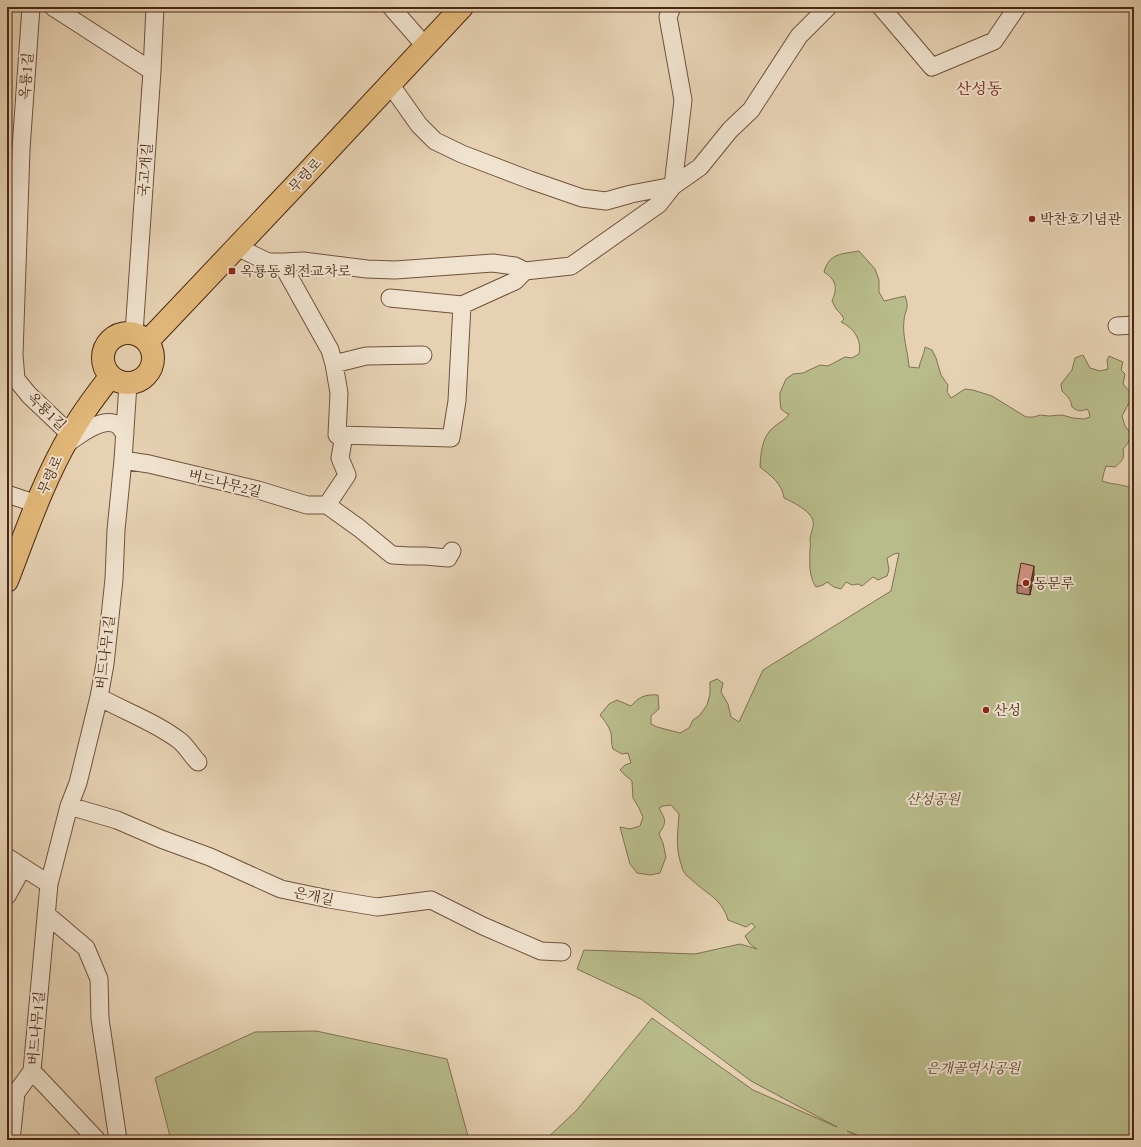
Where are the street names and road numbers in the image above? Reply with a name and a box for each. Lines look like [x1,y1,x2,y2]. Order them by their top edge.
street label: 옥룡1길 [15,52,37,100]
street label: 국고개길 [134,142,156,198]
street label: 무령로 [285,154,326,196]
street label: 옥룡1길 [24,388,70,434]
street label: 무령로 [34,452,67,497]
street label: 버드나무2길 [187,465,263,501]
street label: 버드나무1길 [92,614,118,690]
street label: 은개길 [292,883,336,909]
street label: 버드나무1길 [24,990,48,1066]

